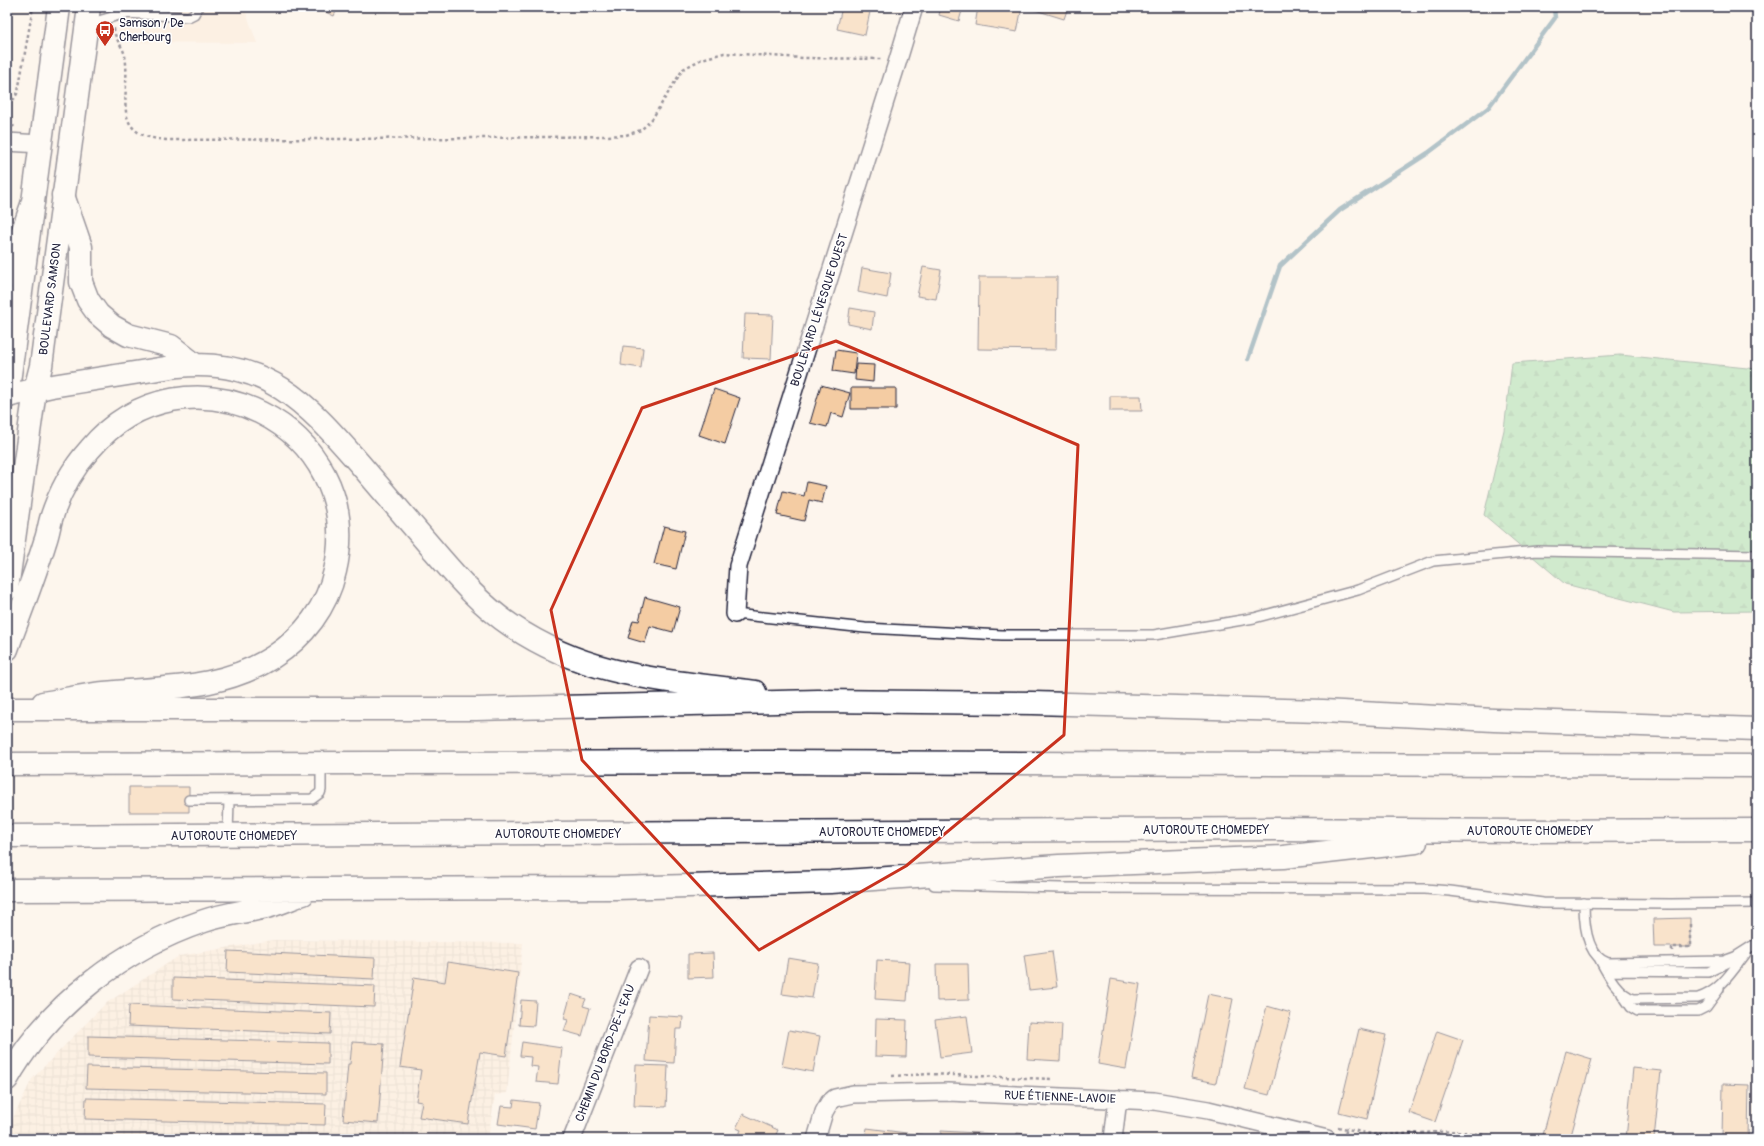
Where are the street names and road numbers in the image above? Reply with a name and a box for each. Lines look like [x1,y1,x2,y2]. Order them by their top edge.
street label: BOULEVARD LÉVESQUE OUEST [787,231,851,389]
street label: BOULEVARD SAMSON [36,242,65,356]
street label: AUTOROUTE CHOMEDEY [1143,823,1269,838]
street label: AUTOROUTE CHOMEDEY [1467,824,1593,839]
street label: AUTOROUTE CHOMEDEY [819,825,945,840]
street label: AUTOROUTE CHOMEDEY [495,827,621,842]
street label: AUTOROUTE CHOMEDEY [171,829,297,844]
street label: CHEMIN DU BORD-DE-L'EAU [572,982,639,1124]
street label: RUE ÉTIENNE-LAVOIE [1004,1087,1116,1107]

